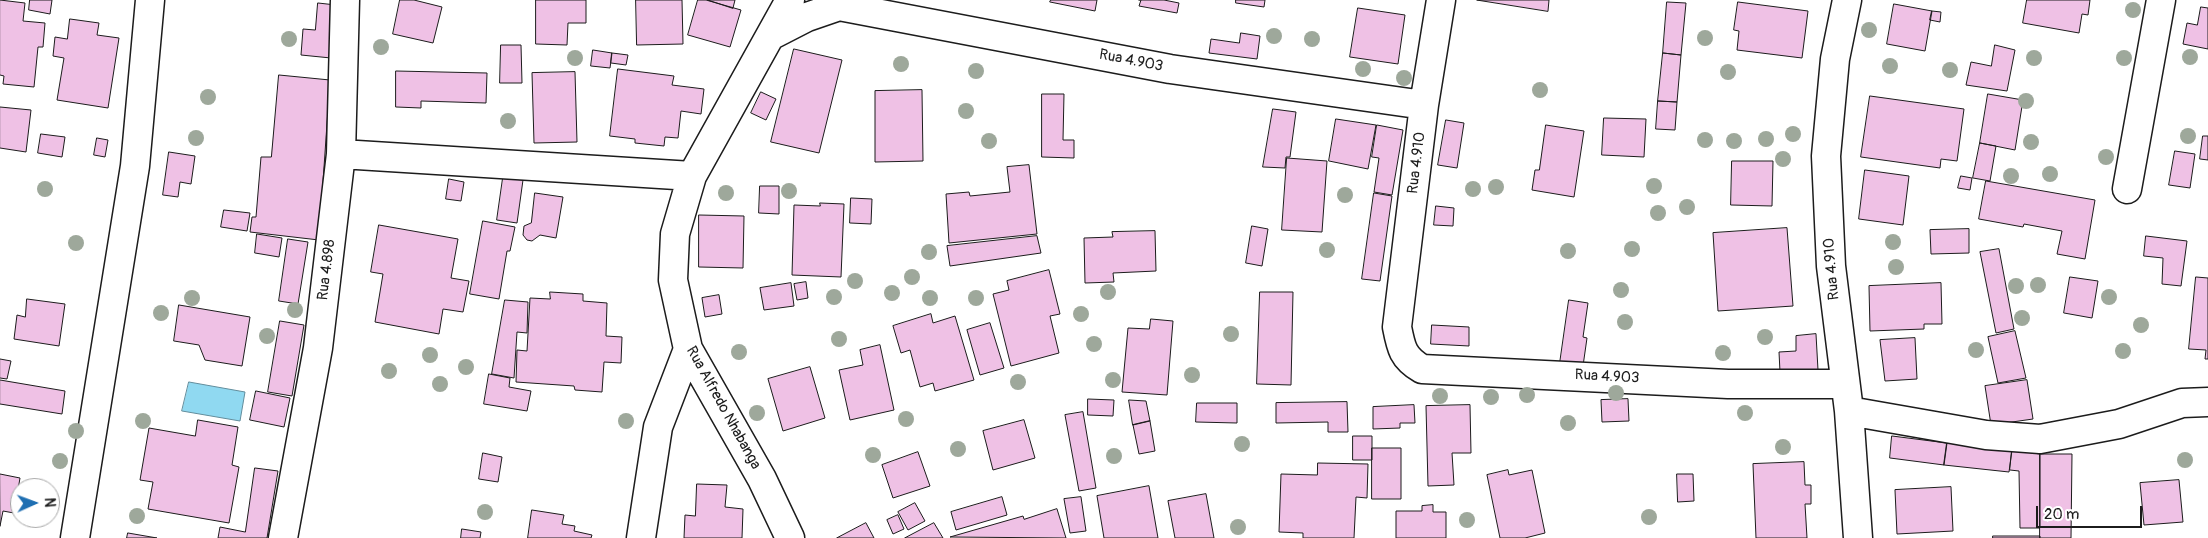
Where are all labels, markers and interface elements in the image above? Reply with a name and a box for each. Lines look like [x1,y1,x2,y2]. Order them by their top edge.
street label: Rua 4.903 [1097,46,1165,76]
street label: Rua 4.910 [1404,131,1430,195]
street label: Rua 4.910 [1820,237,1844,301]
street label: Rua 4.898 [314,238,340,302]
street label: Rua Alfredo Nhabanga [682,343,764,473]
street label: Rua 4.903 [1574,366,1640,388]
north arrow [10,478,60,528]
scale bar [2038,496,2144,528]
text: N [41,497,58,508]
text: 20 m [2044,505,2079,524]

